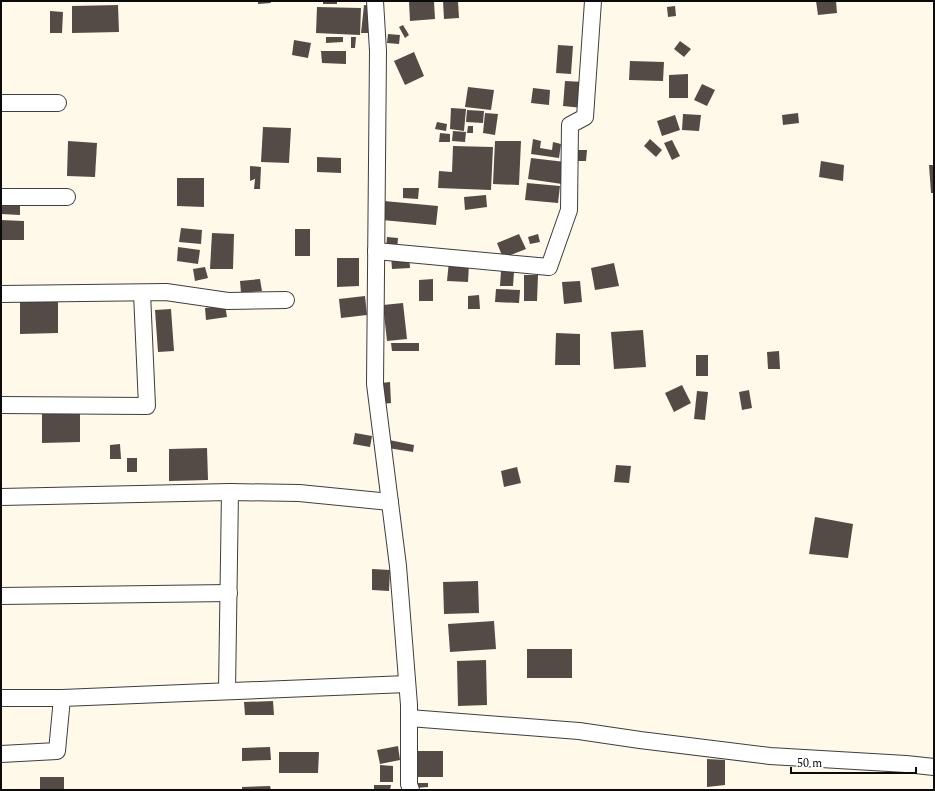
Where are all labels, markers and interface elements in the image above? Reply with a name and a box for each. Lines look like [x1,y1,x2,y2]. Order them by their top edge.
scale bar [791,749,916,775]
text: 50 m [797,754,822,773]

